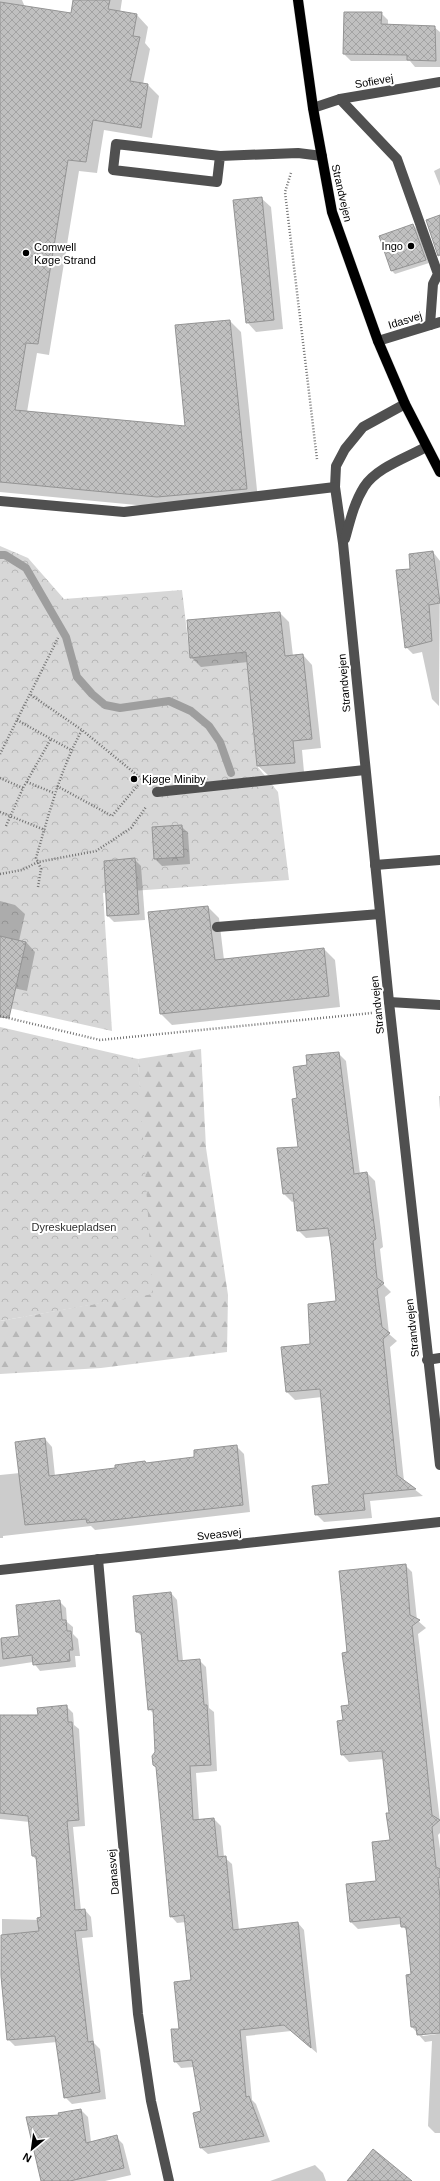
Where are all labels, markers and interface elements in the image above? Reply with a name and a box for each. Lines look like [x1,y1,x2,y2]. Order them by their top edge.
street label: Sofievej [354,72,394,90]
street label: Strandvejen [330,163,354,223]
place label: Ingo [382,240,403,252]
place label: Comwell Køge Strand [34,241,96,266]
marker: Ingo [406,241,416,251]
marker: Comwell Køge Strand [21,248,31,258]
street label: Idasvej [387,309,423,331]
street label: Strandvejen [335,653,353,713]
place label: Kjøge Miniby [142,773,206,785]
marker: Kjøge Miniby [129,774,139,784]
street label: Strandvejen [368,975,386,1035]
park label: Dyreskuepladsen [32,1221,117,1233]
street label: Strandvejen [403,1298,421,1358]
street label: Sveasvej [196,1526,242,1542]
street label: Danasvej [105,1849,121,1895]
north arrow [12,2129,52,2169]
text: N [21,2151,34,2165]

